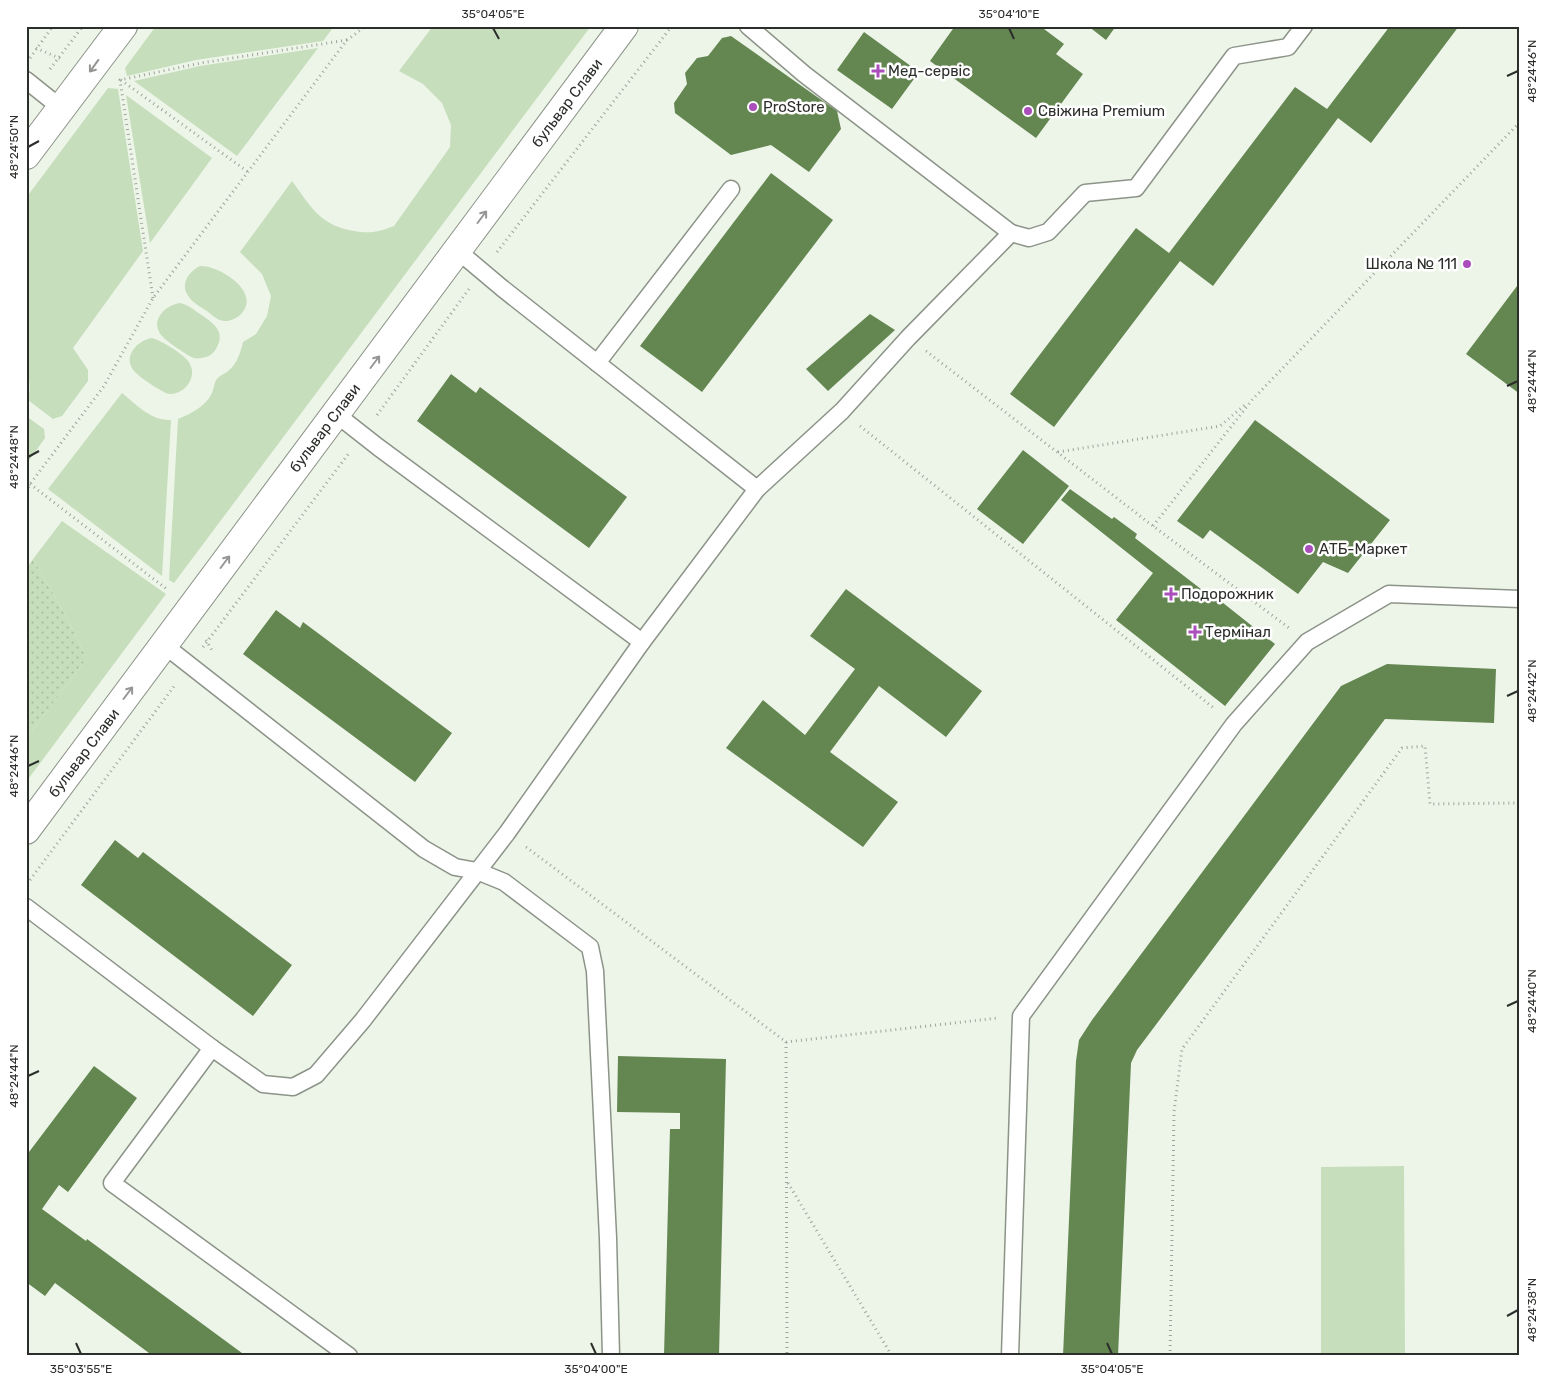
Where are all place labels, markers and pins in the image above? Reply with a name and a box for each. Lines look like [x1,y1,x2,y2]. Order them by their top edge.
place label: Мед-сервіс [888,62,971,80]
marker: Мед-сервіс [872,65,884,77]
place label: ProStore [763,98,825,116]
marker: ProStore [747,101,759,113]
place label: Свіжина Premium [1038,102,1165,120]
marker: Свіжина Premium [1022,105,1034,117]
place label: Школа № 111 [1366,255,1457,273]
marker: Школа № 111 [1461,258,1473,270]
place label: АТБ-Маркет [1319,540,1408,558]
marker: АТБ-Маркет [1303,543,1315,555]
place label: Подорожник [1181,585,1274,603]
marker: Подорожник [1165,588,1177,600]
place label: Термінал [1205,623,1271,641]
marker: Термінал [1189,626,1201,638]

